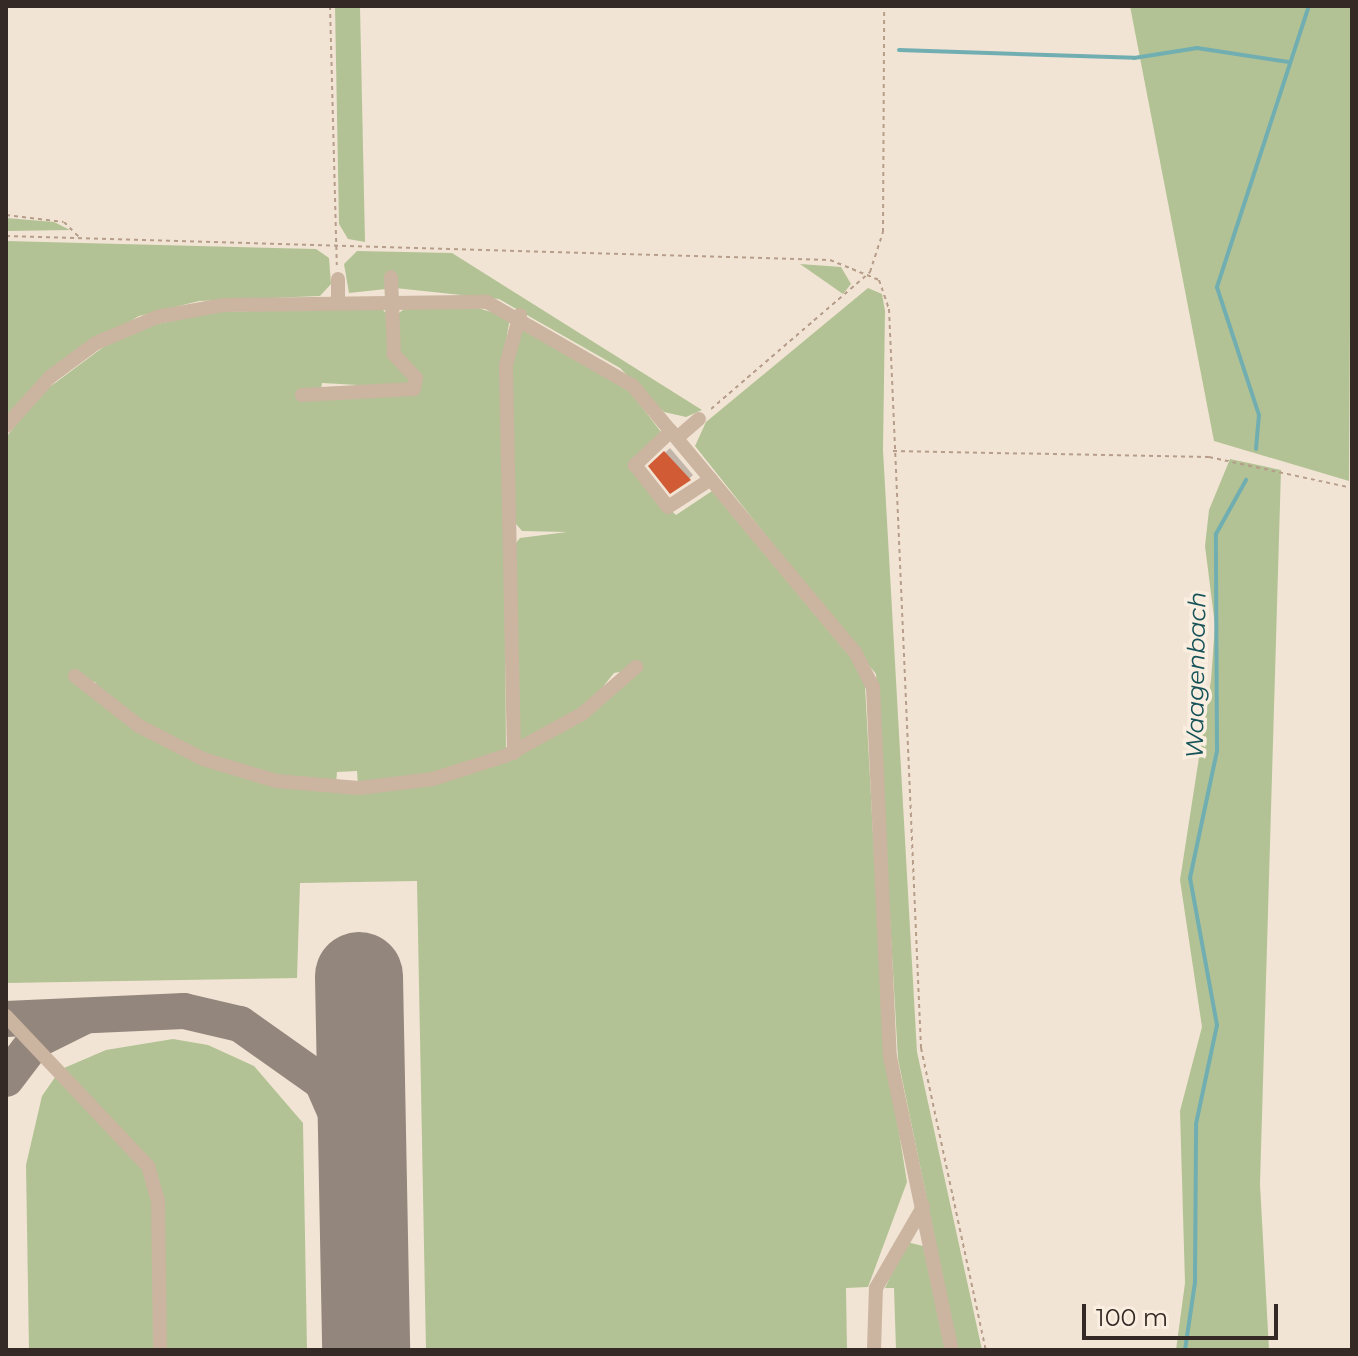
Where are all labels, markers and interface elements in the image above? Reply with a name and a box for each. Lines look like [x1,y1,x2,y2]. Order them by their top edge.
water label: Waagenbach [1180,591,1212,759]
scale bar [1086,1288,1282,1338]
text: 100 m [1096,1303,1168,1332]

